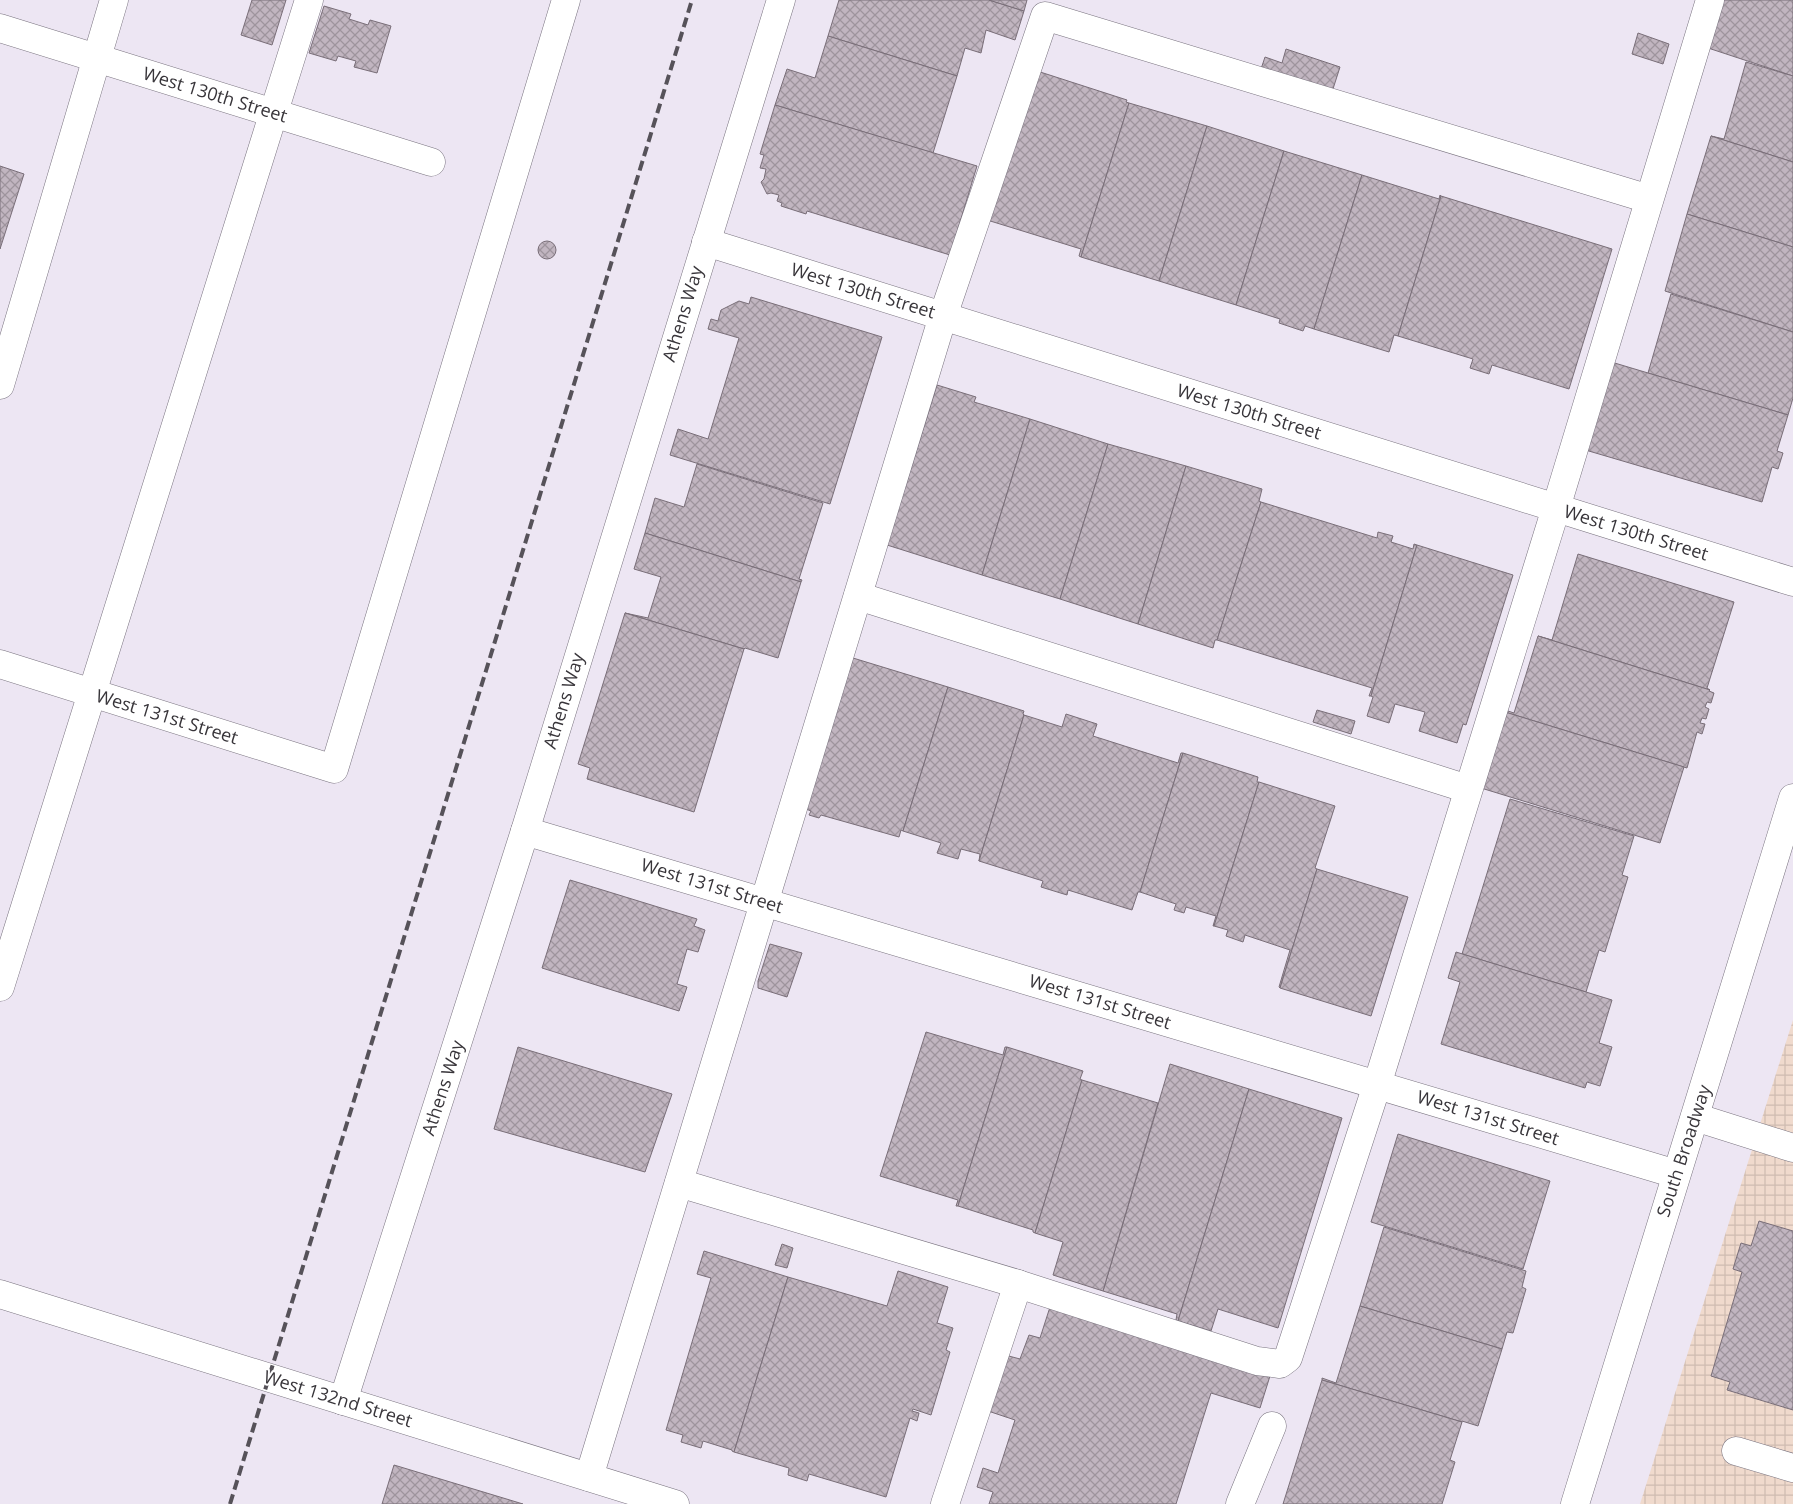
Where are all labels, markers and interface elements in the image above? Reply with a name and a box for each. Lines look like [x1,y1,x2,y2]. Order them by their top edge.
street label: West 130th Street [140,61,290,127]
street label: West 130th Street [788,257,938,323]
street label: Athens Way [656,262,708,365]
street label: West 130th Street [1174,378,1324,444]
street label: West 130th Street [1561,499,1711,565]
street label: Athens Way [537,649,589,752]
street label: West 131st Street [93,683,241,749]
street label: West 131st Street [638,852,786,918]
street label: West 131st Street [1026,968,1174,1034]
street label: Athens Way [415,1036,469,1138]
street label: South Broadway [1650,1081,1716,1220]
street label: West 131st Street [1414,1084,1562,1150]
street label: West 132nd Street [261,1364,416,1432]

